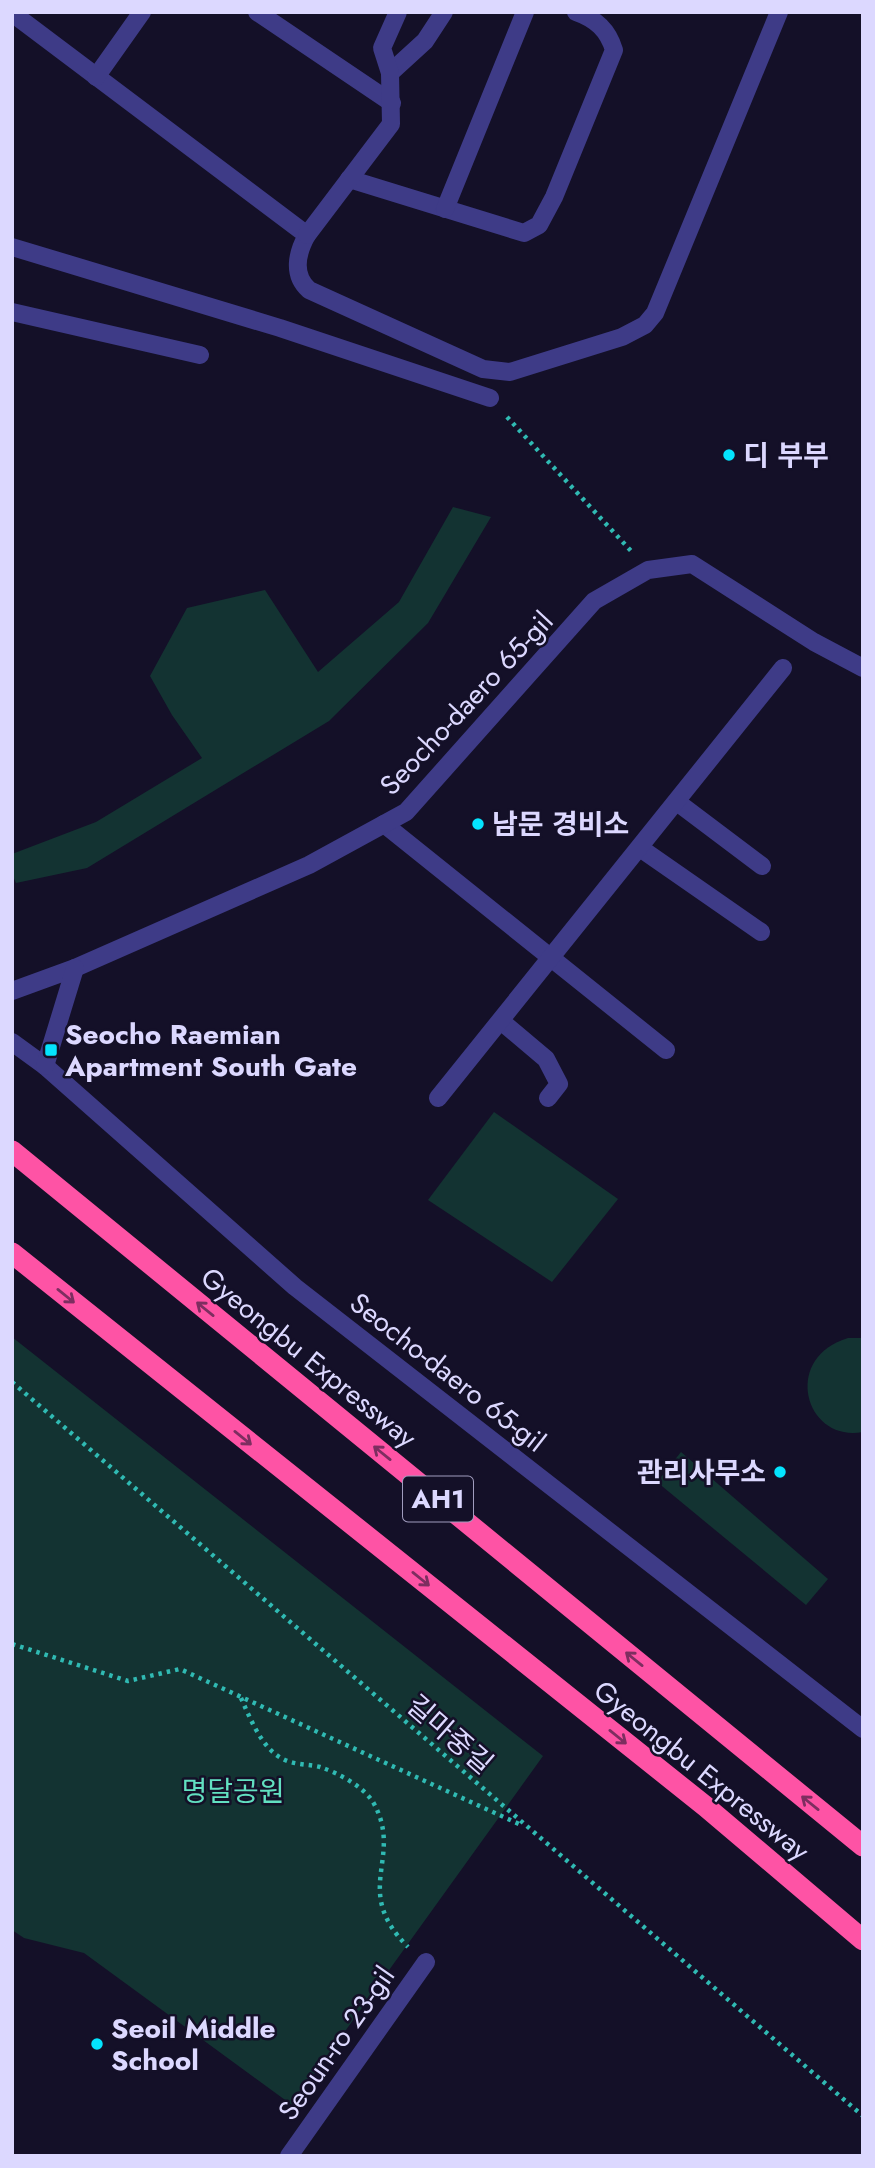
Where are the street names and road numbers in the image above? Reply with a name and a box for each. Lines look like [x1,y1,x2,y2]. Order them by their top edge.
street label: Seocho-daero 65-gil [370,602,563,805]
street label: Gyeongbu Expressway [192,1257,426,1458]
street label: Seocho-daero 65-gil [341,1283,554,1462]
road number: AH1 [403,1476,473,1522]
street label: Gyeongbu Expressway [585,1670,819,1871]
street label: 길마중길 [397,1685,502,1784]
street label: Seoun-ro 23-gil [268,1958,405,2129]

